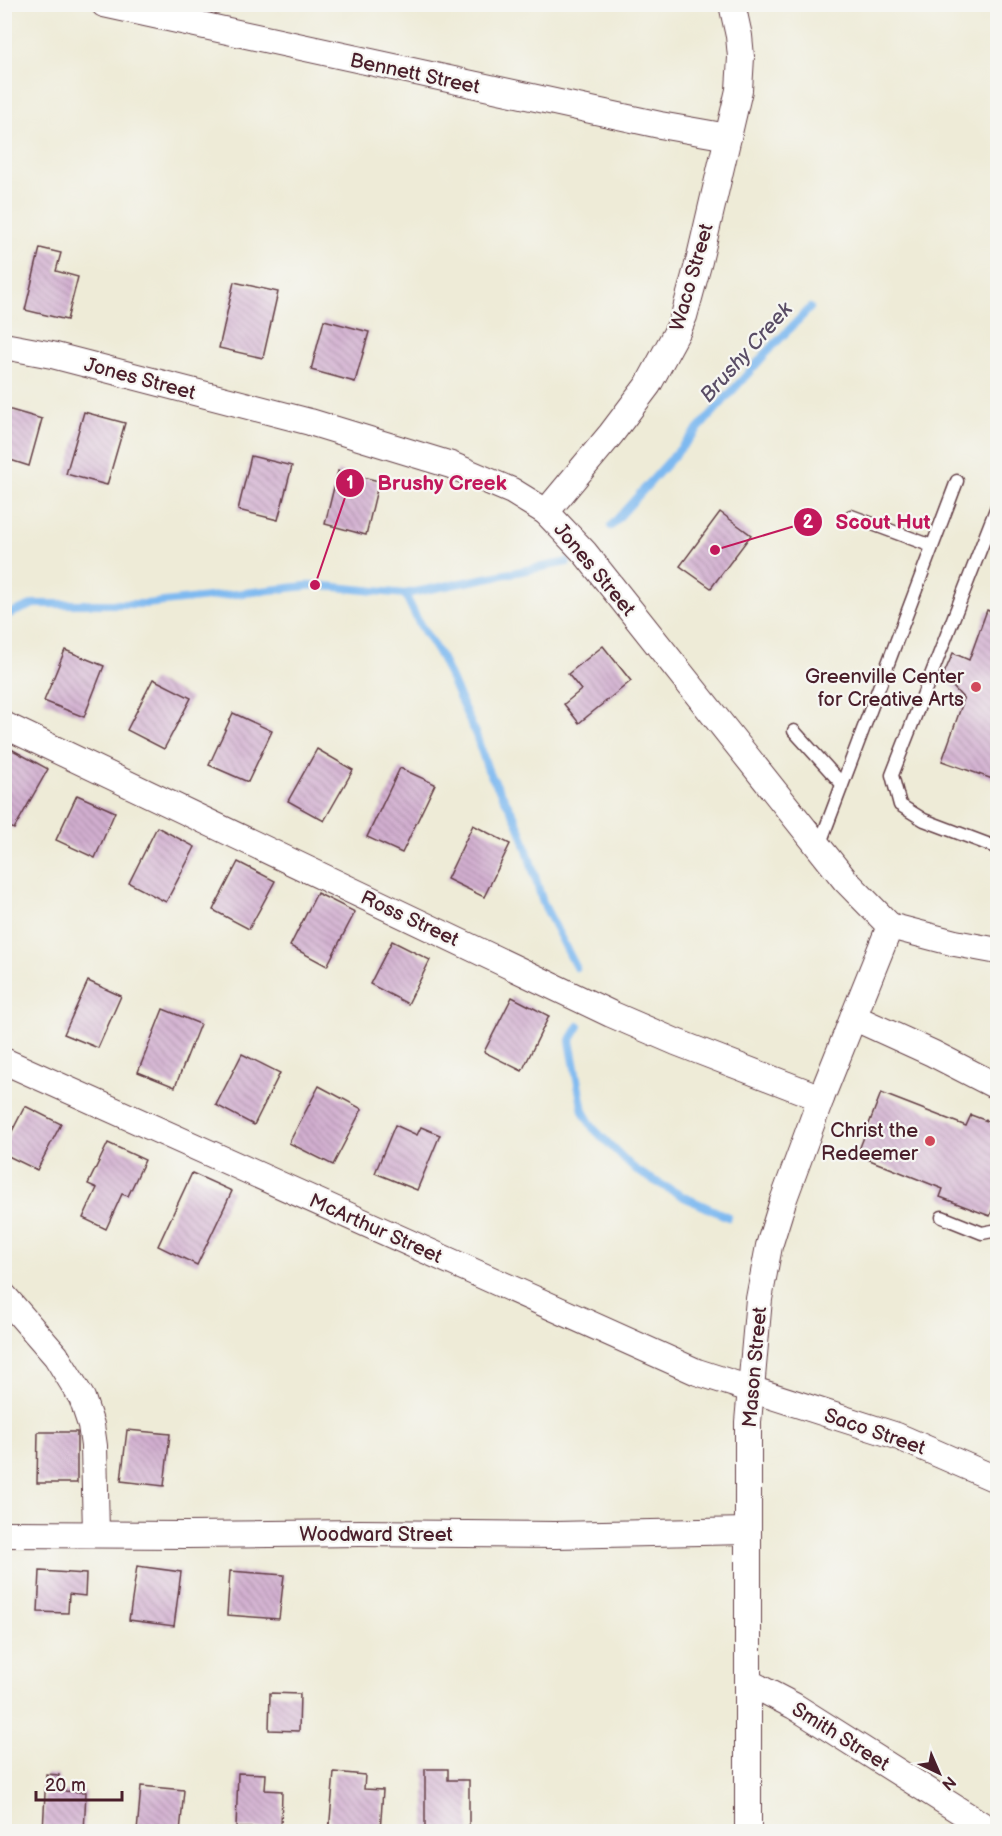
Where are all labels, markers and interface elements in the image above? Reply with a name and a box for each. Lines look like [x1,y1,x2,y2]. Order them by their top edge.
street label: Bennett Street [348,48,482,99]
street label: Waco Street [665,221,719,334]
water label: Brushy Creek [695,297,798,408]
street label: Jones Street [81,353,198,405]
callout: Brushy Creek [335,463,519,502]
text: Brushy Creek [377,471,507,496]
text: 1 [346,473,354,494]
callout: Scout Hut [793,502,942,541]
text: Scout Hut [835,510,931,535]
text: 2 [803,512,814,533]
street label: Jones Street [548,518,640,621]
place label: Greenville Center for Creative Arts [805,665,965,712]
marker: Greenville Center for Creative Arts [969,680,983,694]
street label: Ross Street [357,886,462,952]
place label: Christ the Redeemer [821,1119,919,1166]
marker: Christ the Redeemer [923,1134,937,1148]
street label: McArthur Street [305,1189,446,1269]
street label: Mason Street [738,1306,772,1428]
street label: Saco Street [821,1403,928,1460]
street label: Woodward Street [299,1523,453,1547]
street label: Smith Street [787,1697,894,1776]
north arrow [909,1743,969,1803]
scale bar [36,1764,122,1802]
text: N [937,1772,959,1794]
text: 20 m [45,1775,86,1796]

